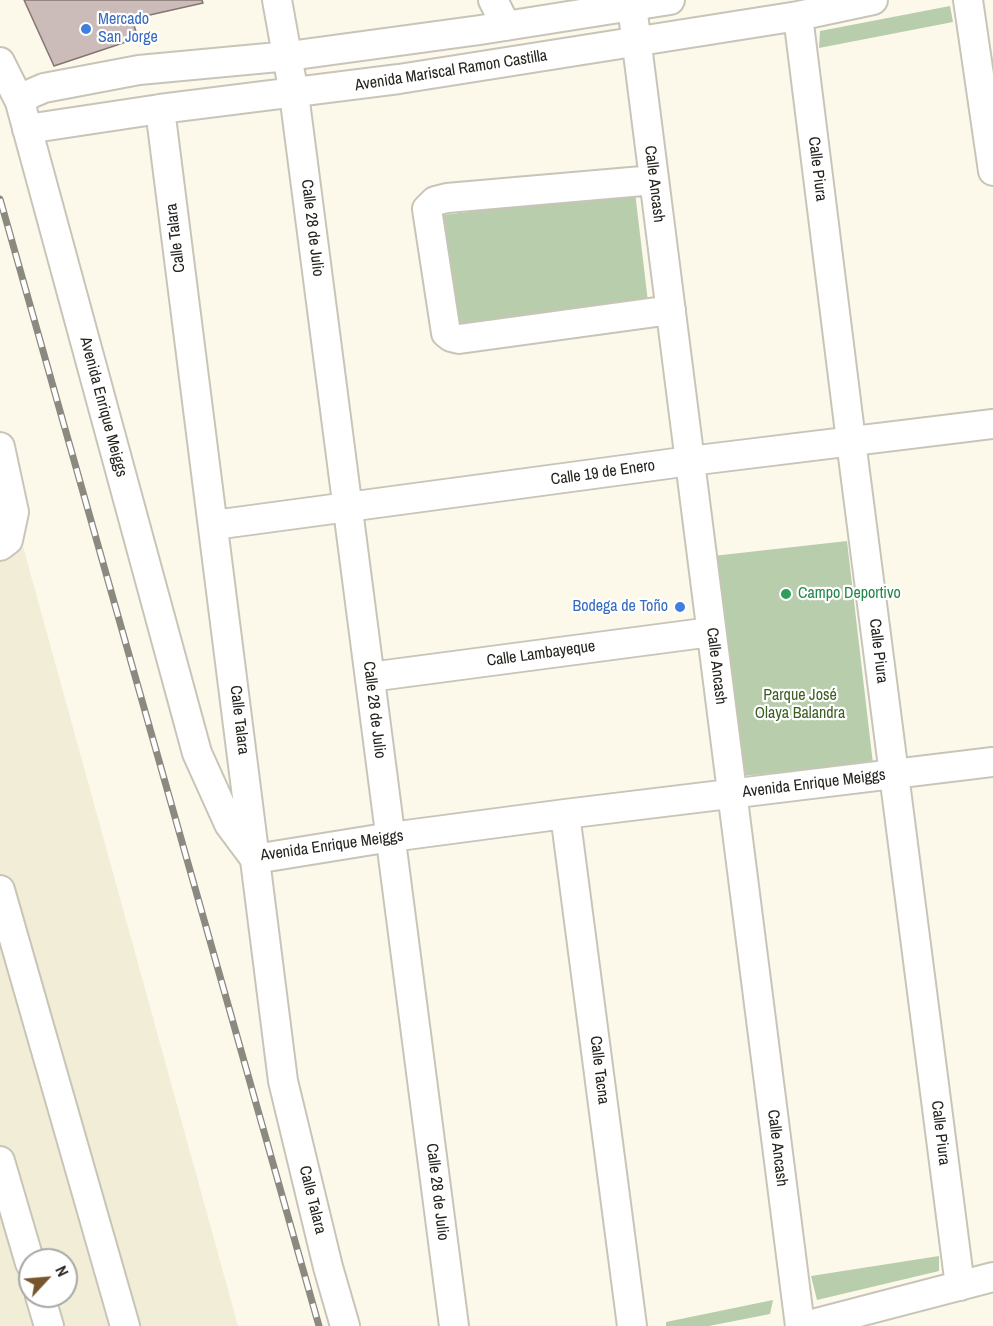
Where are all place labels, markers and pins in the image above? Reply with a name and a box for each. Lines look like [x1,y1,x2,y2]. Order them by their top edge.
place label: Mercado San Jorge [98,10,158,48]
marker: Mercado San Jorge [79,22,93,36]
place label: Campo Deportivo [798,584,901,604]
marker: Campo Deportivo [779,587,793,601]
place label: Bodega de Toño [572,597,668,617]
marker: Bodega de Toño [673,600,687,614]

